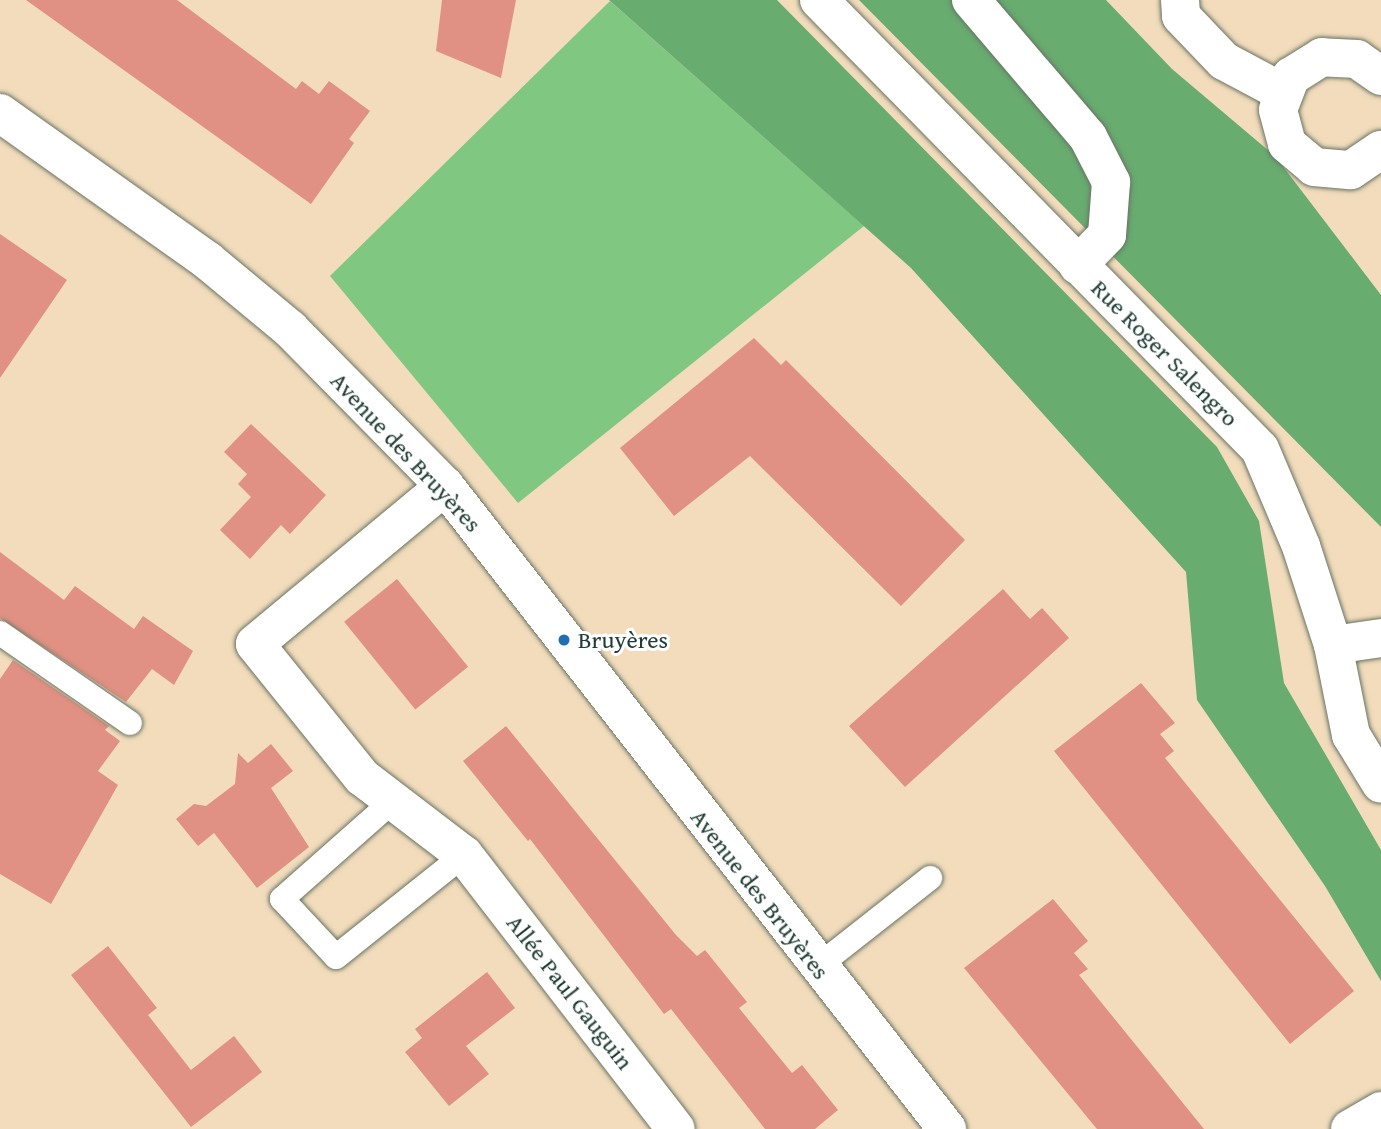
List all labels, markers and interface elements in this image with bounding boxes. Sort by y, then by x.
street label: Rue Roger Salengro [1086,274,1244,432]
street label: Avenue des Bruyères [325,366,487,538]
place label: Bruyères [578,626,668,654]
marker: Bruyères [556,632,572,648]
street label: Avenue des Bruyères [685,803,835,985]
street label: Allée Paul Gauguin [501,909,639,1075]

